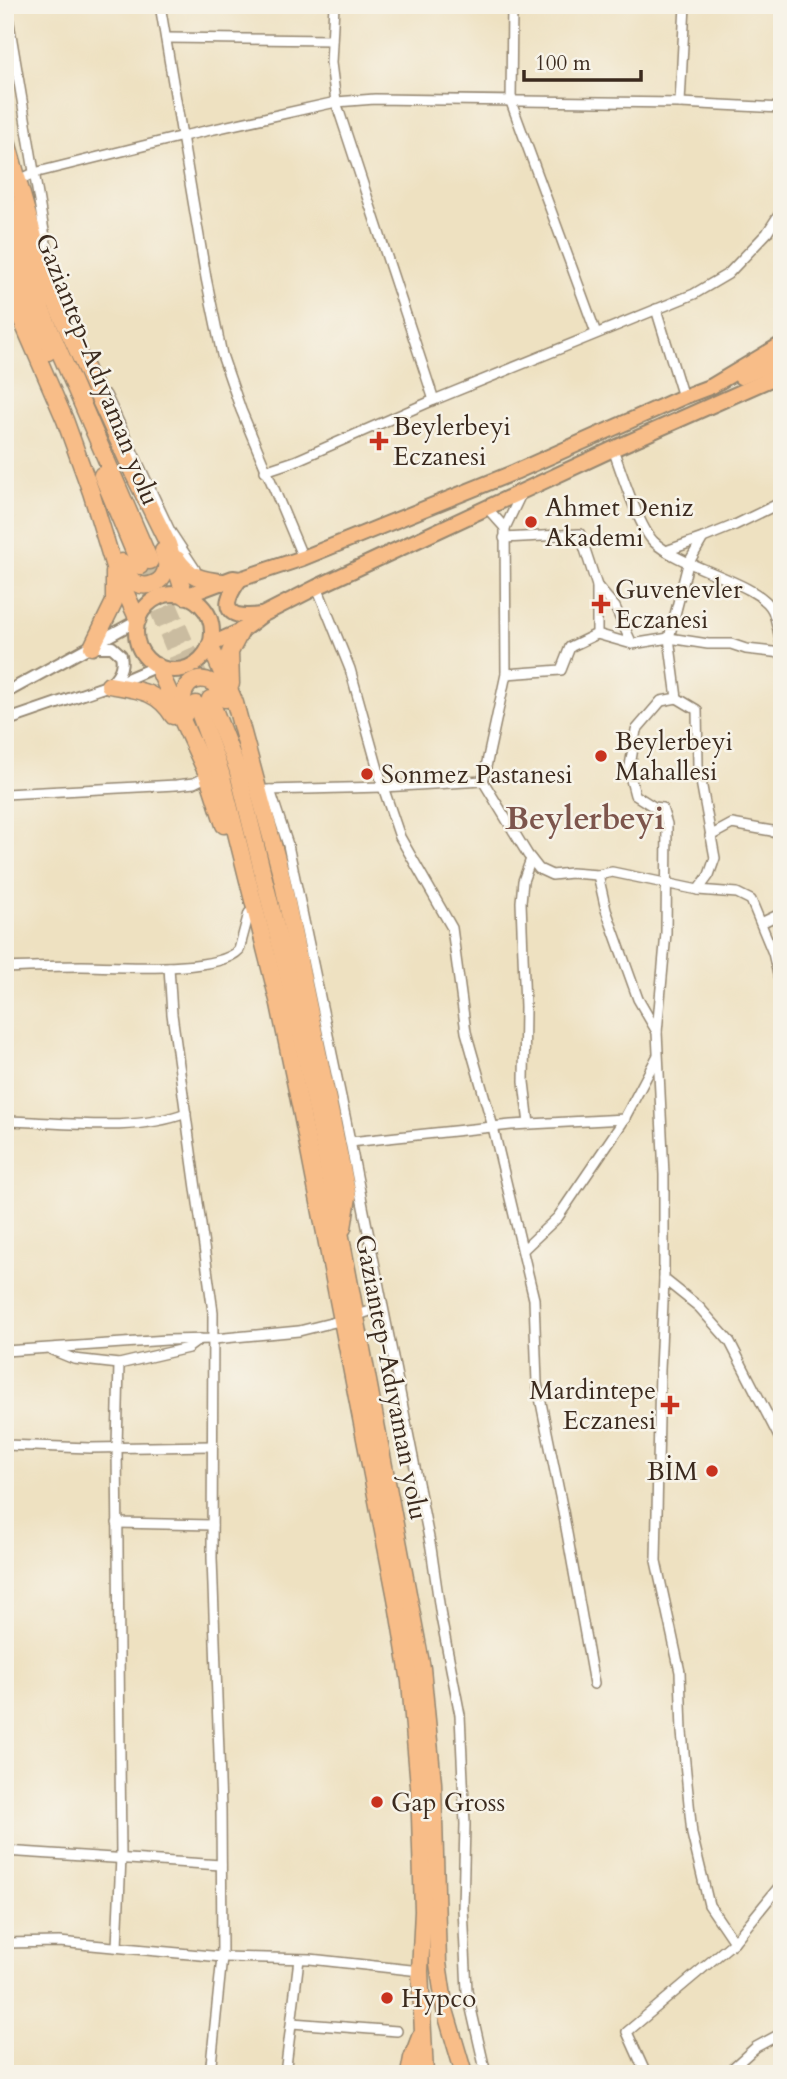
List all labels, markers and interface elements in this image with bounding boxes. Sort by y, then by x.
scale bar [524,38,642,82]
text: 100 m [535,49,591,78]
street label: Gaziantep-Adıyaman yolu [27,228,168,510]
place label: Beylerbeyi Eczanesi [393,409,511,474]
marker: Beylerbeyi Eczanesi [371,433,387,449]
place label: Ahmet Deniz Akademi [545,490,694,555]
marker: Ahmet Deniz Akademi [523,514,539,530]
place label: Guvenevler Eczanesi [615,572,743,637]
marker: Guvenevler Eczanesi [593,596,609,612]
place label: Beylerbeyi Mahallesi [615,724,733,789]
marker: Beylerbeyi Mahallesi [593,748,609,764]
place label: Sonmez Pastanesi [381,757,573,792]
marker: Sonmez Pastanesi [359,766,375,782]
district label: Beylerbeyi [505,796,665,841]
street label: Gaziantep-Adıyaman yolu [347,1231,436,1523]
place label: Mardintepe Eczanesi [529,1373,656,1438]
marker: Mardintepe Eczanesi [662,1397,678,1413]
place label: BİM [647,1454,698,1489]
marker: BİM [704,1463,720,1479]
place label: Gap Gross [391,1785,505,1820]
marker: Gap Gross [369,1794,385,1810]
place label: Hypco [401,1981,476,2016]
marker: Hypco [379,1990,395,2006]

